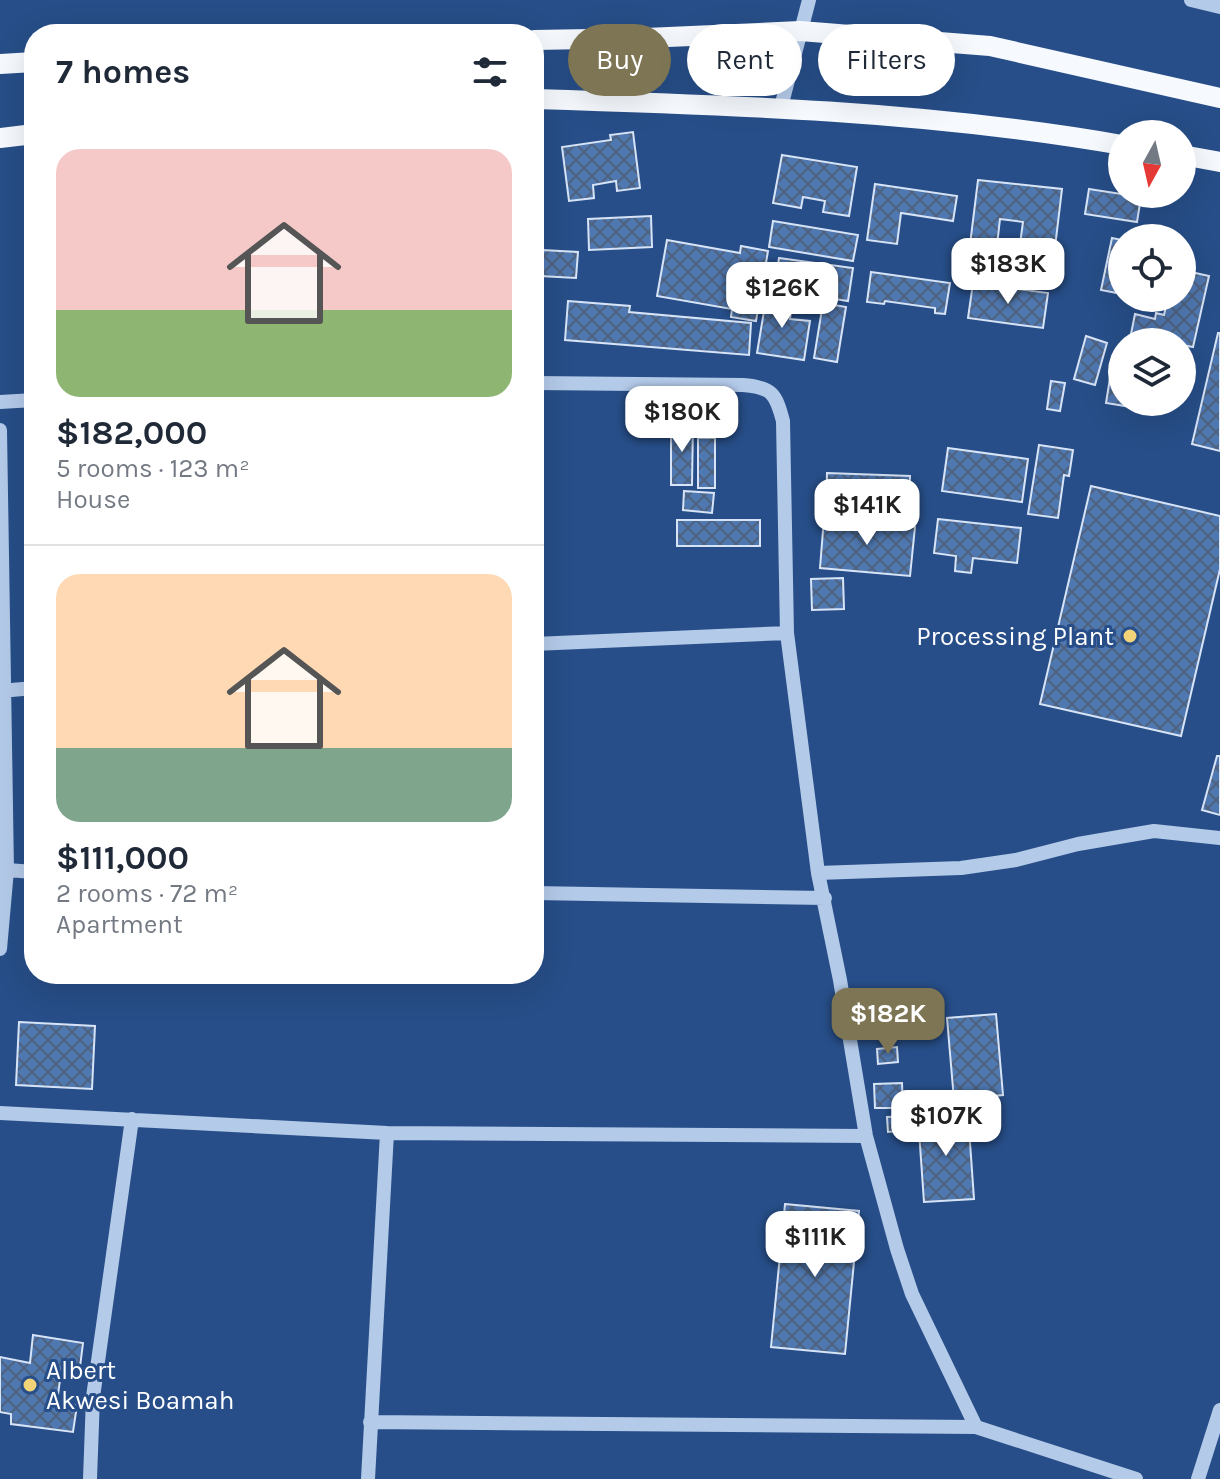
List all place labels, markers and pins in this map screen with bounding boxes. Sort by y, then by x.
pin: $183K [952,238,1064,306]
pin: $126K [726,262,838,330]
pin: $180K [626,386,738,454]
pin: $141K [811,479,923,547]
place label: Processing Plant [916,621,1114,652]
marker: Processing Plant [1121,627,1139,645]
pin: $182K [832,988,944,1056]
pin: $107K [890,1090,1002,1158]
pin: $111K [759,1211,871,1279]
place label: Albert Akwesi Boamah [46,1355,234,1416]
marker: Albert Akwesi Boamah [21,1376,39,1394]

